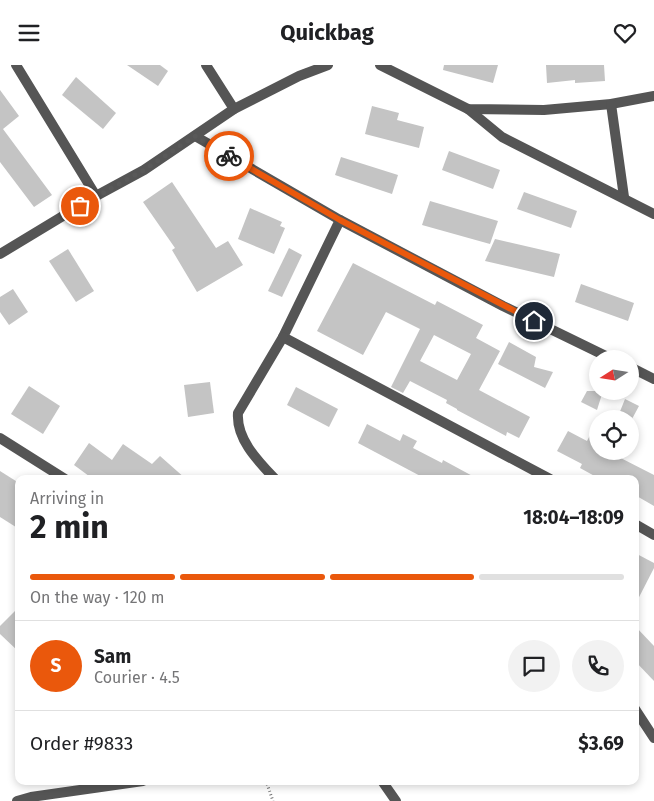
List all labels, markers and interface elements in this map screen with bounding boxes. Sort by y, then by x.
icon: menu [15,19,43,47]
text: Quickbag [280,19,374,46]
icon: heart [611,19,639,47]
courier [204,131,254,181]
icon: bike [215,142,243,170]
pin [59,185,101,227]
icon: bag [66,192,94,220]
pin [513,300,555,342]
icon: home [520,307,548,335]
north arrow [589,350,639,400]
map controls [589,350,639,460]
button: locate [589,410,639,460]
text: Arriving in [30,489,104,508]
text: 18:04–18:09 [523,506,624,529]
text: 2 min [30,508,109,546]
text: On the way · 120 m [30,588,164,607]
button: chat [508,640,560,692]
button: phone [572,640,624,692]
text: Sam [94,645,131,668]
text: S [51,654,61,677]
text: Courier · 4.5 [94,668,180,687]
text: Order #9833 [30,732,133,755]
text: $3.69 [578,732,624,755]

